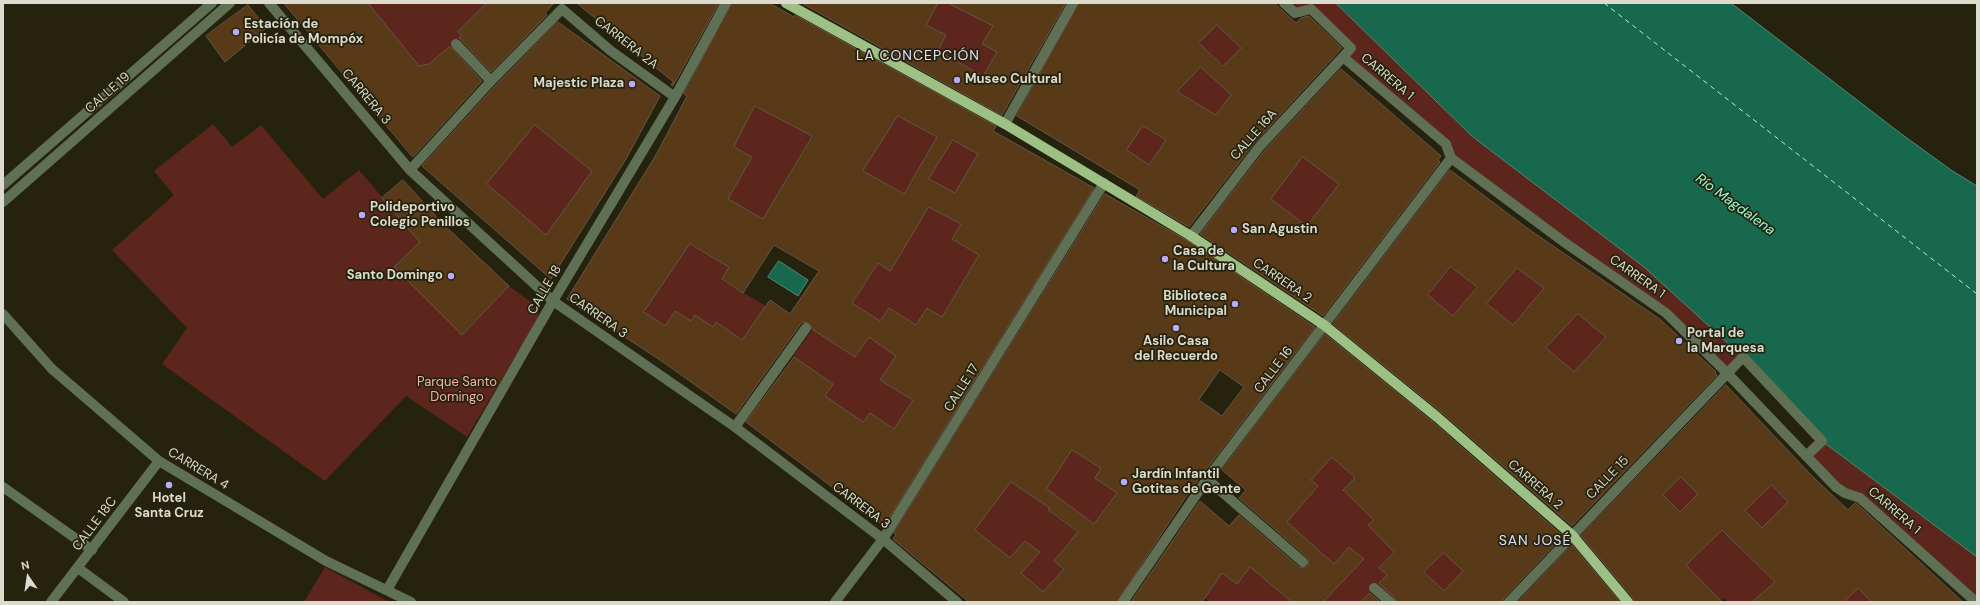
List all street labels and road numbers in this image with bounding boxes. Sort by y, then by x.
street label: CARRERA 2A [591,13,661,73]
street label: CARRERA 1 [1357,50,1417,104]
street label: CARRERA 3 [338,66,394,128]
street label: CALLE 19 [82,69,134,117]
street label: CALLE 16A [1228,106,1280,164]
street label: CARRERA 1 [1606,252,1668,302]
street label: CARRERA 2 [1250,256,1314,306]
street label: CALLE 18 [525,263,565,317]
street label: CARRERA 3 [566,290,630,342]
street label: CALLE 16 [1251,344,1297,396]
street label: CALLE 17 [941,361,983,415]
street label: CARRERA 4 [165,445,231,493]
street label: CALLE 15 [1584,453,1632,503]
street label: CARRERA 2 [1504,457,1566,513]
street label: CARRERA 3 [829,479,893,533]
street label: CARRERA 1 [1865,484,1923,538]
street label: CALLE 18C [70,494,120,554]

